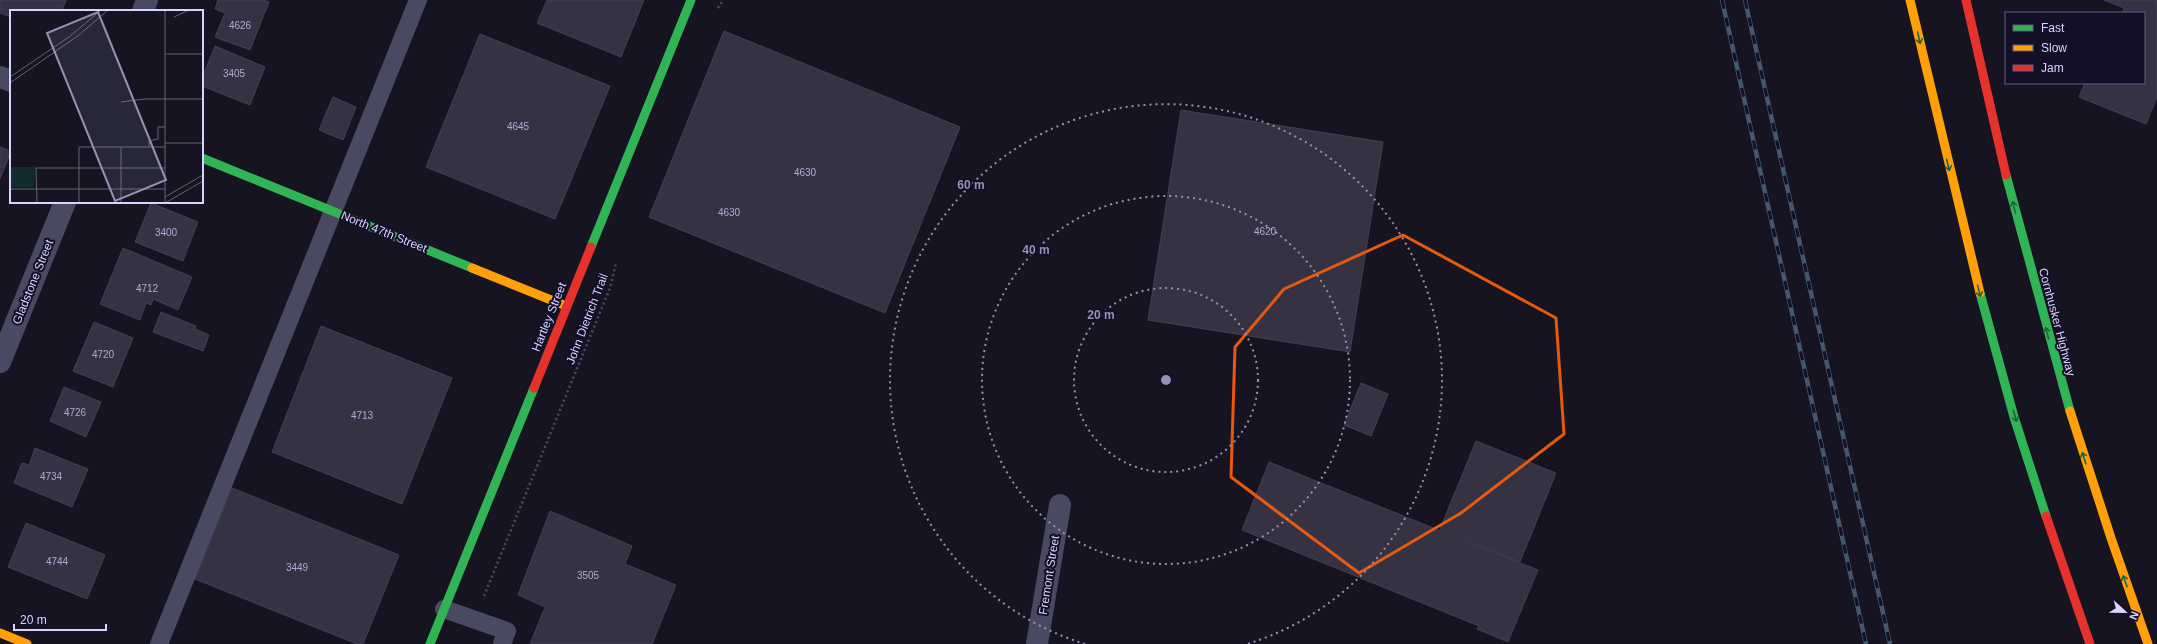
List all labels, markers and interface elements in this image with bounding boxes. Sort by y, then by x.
inset map [10,10,203,203]
legend [2005,12,2145,84]
house number: 4626 [229,20,252,31]
text: Fast [2041,21,2065,35]
one-way arrow [1915,31,1923,44]
text: Slow [2041,41,2067,55]
text: Jam [2041,61,2064,75]
house number: 3405 [223,68,246,79]
house number: 4645 [507,121,530,132]
one-way arrow [1945,158,1952,171]
house number: 4630 [794,167,817,178]
text: 60 m [957,178,985,192]
one-way arrow [2009,201,2017,214]
house number: 4630 [718,207,741,218]
street label: North 47th Street [339,208,430,256]
house number: 4620 [1254,226,1277,237]
house number: 3400 [155,227,178,238]
street label: Gladstone Street [10,237,57,326]
text: 40 m [1022,243,1050,257]
street label: Cornhusker Highway [2036,266,2078,378]
street label: John Dietrich Trail [563,272,611,366]
street label: Hartley Street [529,280,569,354]
house number: 4712 [136,283,159,294]
one-way arrow [1976,284,1984,297]
text: 20 m [1087,308,1115,322]
one-way arrow [2043,327,2050,340]
house number: 4720 [92,349,115,360]
centre of rings [1159,373,1173,387]
house number: 4726 [64,407,87,418]
one-way arrow [2012,409,2019,422]
house number: 4713 [351,410,374,421]
one-way arrow [2080,452,2088,464]
house number: 4734 [40,471,63,482]
street label: Fremont Street [1036,534,1062,616]
house number: 4744 [46,556,69,567]
house number: 3449 [286,562,309,573]
house number: 3505 [577,570,600,581]
one-way arrow [2120,576,2128,588]
north arrow [2105,592,2145,632]
scale bar [14,606,106,632]
text: N [2127,610,2141,622]
text: 20 m [20,613,47,627]

